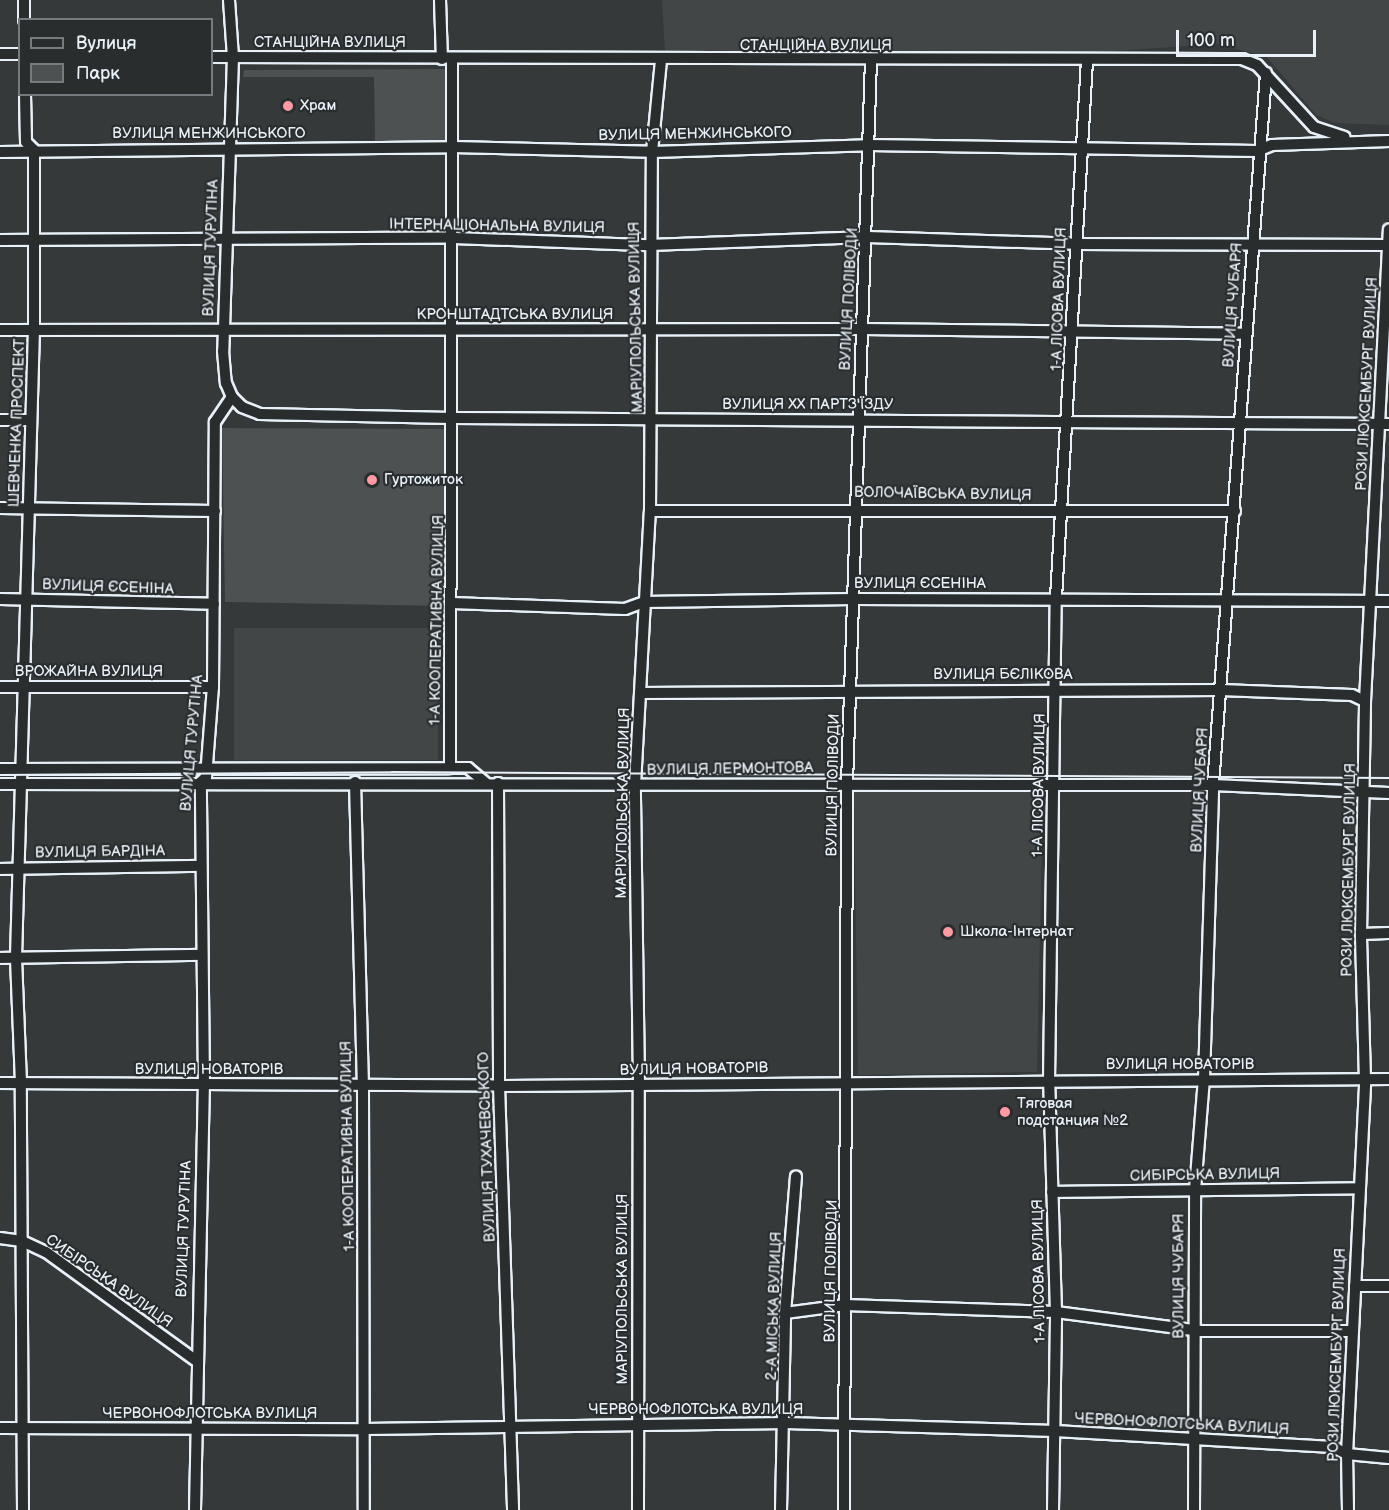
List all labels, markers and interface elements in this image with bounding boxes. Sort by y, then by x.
legend [18,18,213,96]
scale bar [1179,18,1318,56]
text: 100 m [1187,30,1235,51]
text: Вулиця [76,33,137,54]
street label: СТАНЦІЙНА ВУЛИЦЯ [254,34,406,52]
street label: СТАНЦІЙНА ВУЛИЦЯ [740,37,892,55]
text: Парк [76,63,120,84]
place label: Храм [300,97,336,115]
marker: Храм [281,99,295,113]
street label: ВУЛИЦЯ МЕНЖИНСЬКОГО [598,123,792,145]
street label: ВУЛИЦЯ МЕНЖИНСЬКОГО [112,125,306,143]
street label: ВУЛИЦЯ ТУРУТІНА [200,179,222,317]
street label: ІНТЕРНАЦІОНАЛЬНА ВУЛИЦЯ [389,215,605,237]
street label: МАРІУПОЛЬСЬКА ВУЛИЦЯ [625,221,647,413]
street label: ВУЛИЦЯ ПОЛІВОДИ [836,227,862,371]
street label: 1-А ЛІСОВА ВУЛИЦЯ [1047,227,1071,371]
street label: ВУЛИЦЯ ЧУБАРЯ [1220,242,1246,368]
street label: РОЗИ ЛЮКСЕМБУРГ ВУЛИЦЯ [1352,277,1382,491]
street label: КРОНШТАДТСЬКА ВУЛИЦЯ [417,306,613,324]
street label: ШЕВЧЕНКА ПРОСПЕКТ [5,338,29,508]
street label: ВУЛИЦЯ XX ПАРТЗ'ЇЗДУ [722,396,894,414]
place label: Гуртожиток [384,471,463,489]
marker: Гуртожиток [365,473,379,487]
street label: ВОЛОЧАЇВСЬКА ВУЛИЦЯ [854,483,1032,505]
street label: 1-А КООПЕРАТИВНА ВУЛИЦЯ [426,515,448,725]
street label: ВУЛИЦЯ ЄСЕНІНА [854,575,986,593]
street label: ВУЛИЦЯ ЄСЕНІНА [42,576,174,598]
street label: ВРОЖАЙНА ВУЛИЦЯ [15,663,163,681]
street label: ВУЛИЦЯ БЄЛІКОВА [933,666,1073,684]
street label: ВУЛИЦЯ ТУРУТІНА [177,674,207,812]
street label: МАРІУПОЛЬСЬКА ВУЛИЦЯ [612,707,634,899]
street label: ВУЛИЦЯ ПОЛІВОДИ [823,713,843,857]
street label: 1-А ЛІСОВА ВУЛИЦЯ [1029,713,1049,857]
street label: ВУЛИЦЯ ЧУБАРЯ [1188,727,1212,853]
street label: ВУЛИЦЯ ЛЕРМОНТОВА [647,759,813,779]
street label: РОЗИ ЛЮКСЕМБУРГ ВУЛИЦЯ [1338,763,1360,977]
street label: ВУЛИЦЯ БАРДІНА [35,842,165,862]
place label: Школа-Інтернат [960,923,1074,941]
marker: Школа-Інтернат [941,925,955,939]
street label: 1-А КООПЕРАТИВНА ВУЛИЦЯ [337,1041,359,1251]
street label: ВУЛИЦЯ ТУХАЧЕВСЬКОГО [475,1052,499,1242]
street label: ВУЛИЦЯ НОВАТОРІВ [1106,1056,1254,1074]
street label: ВУЛИЦЯ НОВАТОРІВ [620,1059,768,1079]
street label: ВУЛИЦЯ НОВАТОРІВ [135,1061,283,1079]
place label: Тяговая подстанция №2 [1017,1094,1128,1129]
marker: Тяговая подстанция №2 [998,1105,1012,1119]
street label: ВУЛИЦЯ ТУРУТІНА [173,1160,195,1298]
street label: СИБІРСЬКА ВУЛИЦЯ [1130,1165,1280,1185]
street label: МАРІУПОЛЬСЬКА ВУЛИЦЯ [614,1193,632,1385]
street label: ВУЛИЦЯ ПОЛІВОДИ [821,1199,841,1343]
street label: 1-А ЛІСОВА ВУЛИЦЯ [1029,1199,1049,1343]
street label: ВУЛИЦЯ ЧУБАРЯ [1170,1213,1188,1339]
street label: СИБІРСЬКА ВУЛИЦЯ [42,1231,176,1331]
street label: 2-А МІСЬКА ВУЛИЦЯ [762,1231,786,1381]
street label: РОЗИ ЛЮКСЕМБУРГ ВУЛИЦЯ [1324,1248,1350,1462]
street label: ЧЕРВОНОФЛОТСЬКА ВУЛИЦЯ [588,1401,804,1419]
street label: ЧЕРВОНОФЛОТСЬКА ВУЛИЦЯ [102,1405,318,1423]
street label: ЧЕРВОНОФЛОТСЬКА ВУЛИЦЯ [1074,1409,1290,1439]

